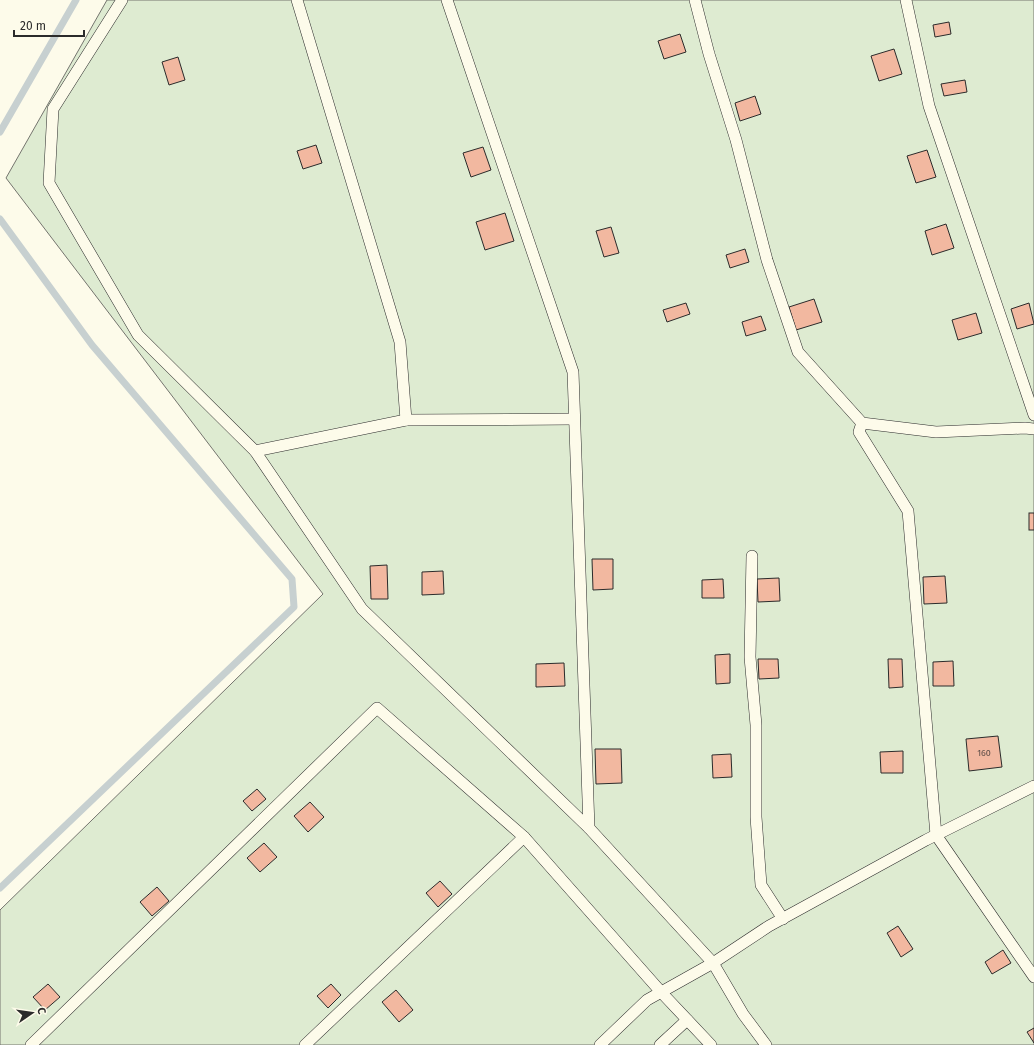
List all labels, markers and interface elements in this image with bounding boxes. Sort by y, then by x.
scale bar [14,12,84,38]
text: 20 m [20,19,46,33]
house number: 160 [977,748,991,758]
north arrow [12,993,52,1033]
text: С [34,1006,48,1016]

